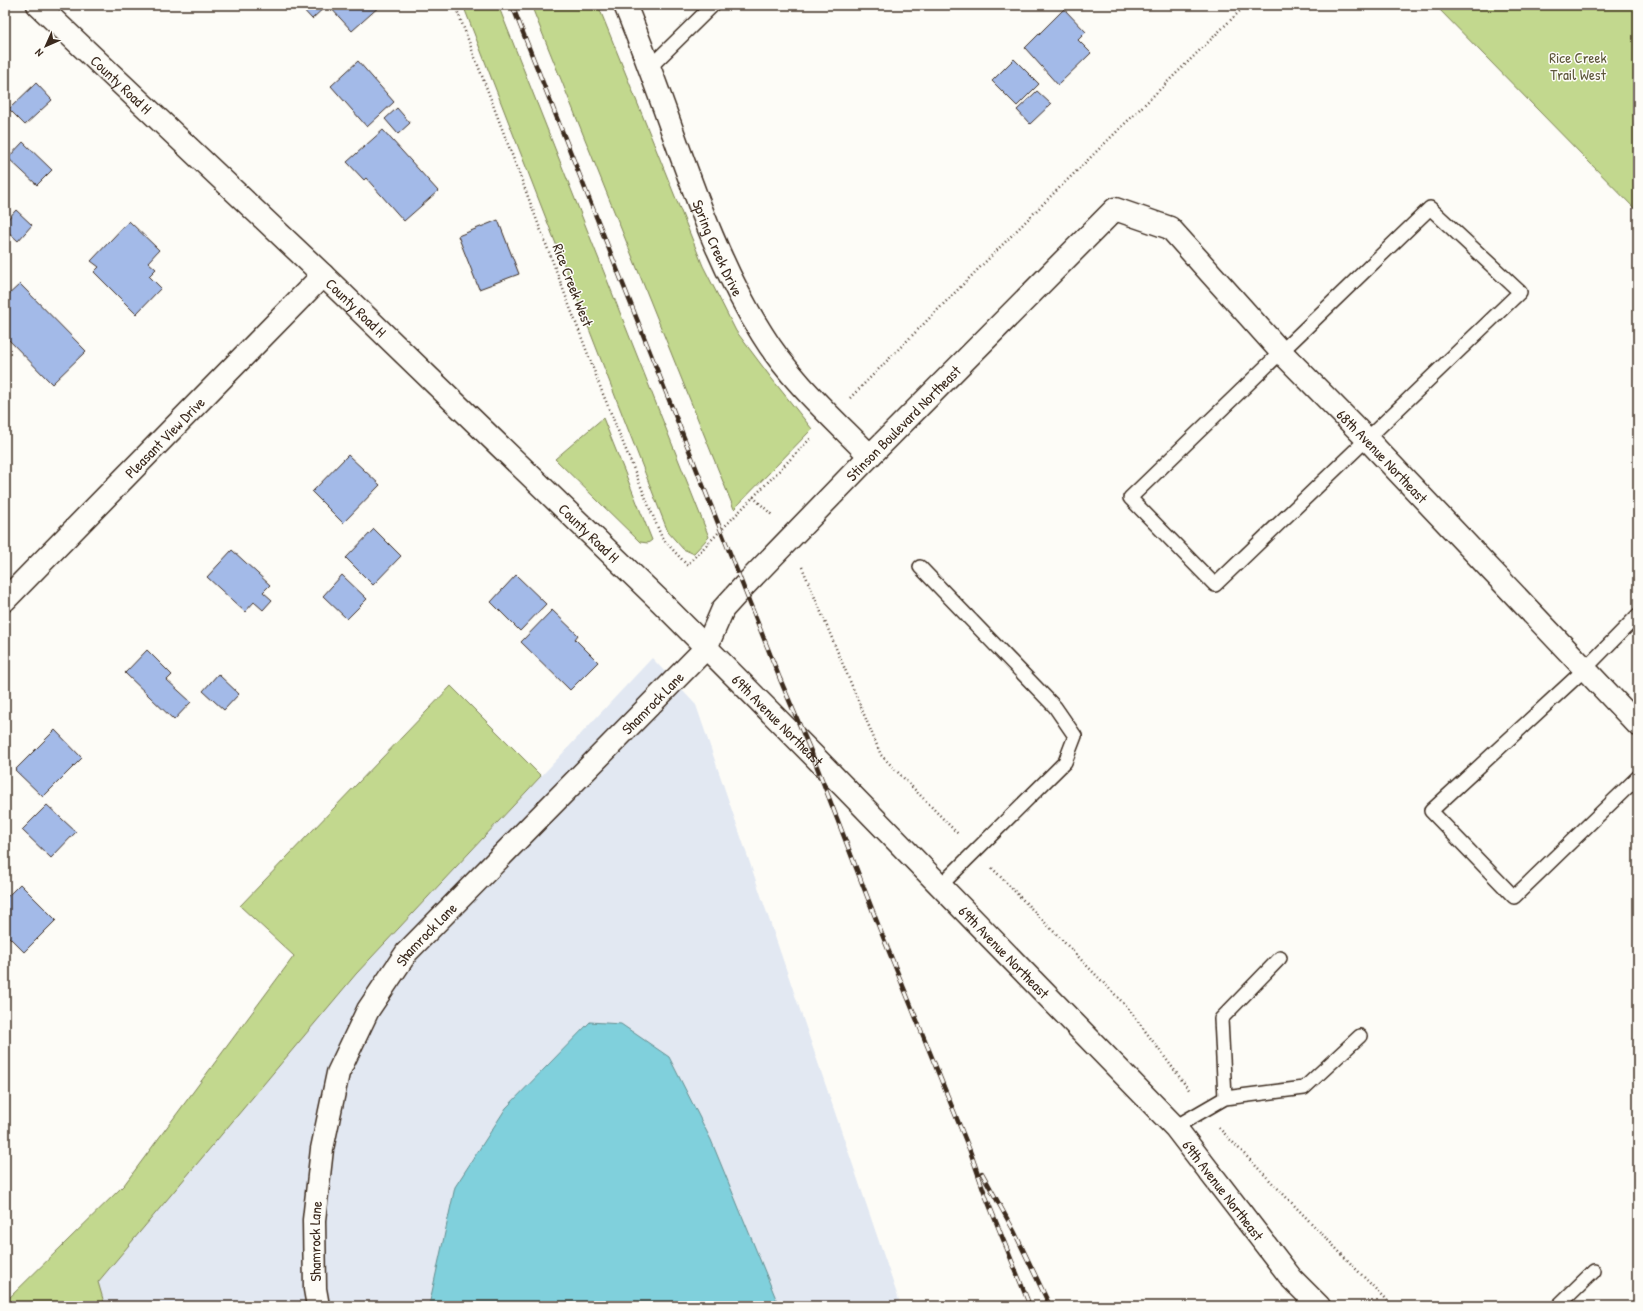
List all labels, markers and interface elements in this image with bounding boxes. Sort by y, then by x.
north arrow [26,26,66,66]
text: N [32,46,46,60]
park label: Rice Creek Trail West [1549,47,1607,85]
street label: County Road H [86,50,157,118]
street label: Spring Creek Drive [688,196,749,300]
street label: Rice Creek West [548,241,599,330]
street label: County Road H [321,273,391,342]
street label: Stinson Boulevard Northeast [841,360,966,485]
street label: Pleasant View Drive [120,392,209,483]
street label: 68th Avenue Northeast [1332,404,1433,508]
street label: County Road H [554,498,624,567]
street label: Shamrock Lane [617,666,688,739]
street label: 69th Avenue Northeast [728,669,829,771]
street label: Shamrock Lane [390,897,461,970]
street label: 69th Avenue Northeast [954,901,1055,1003]
street label: 69th Avenue Northeast [1178,1135,1270,1245]
street label: Shamrock Lane [303,1200,327,1282]

